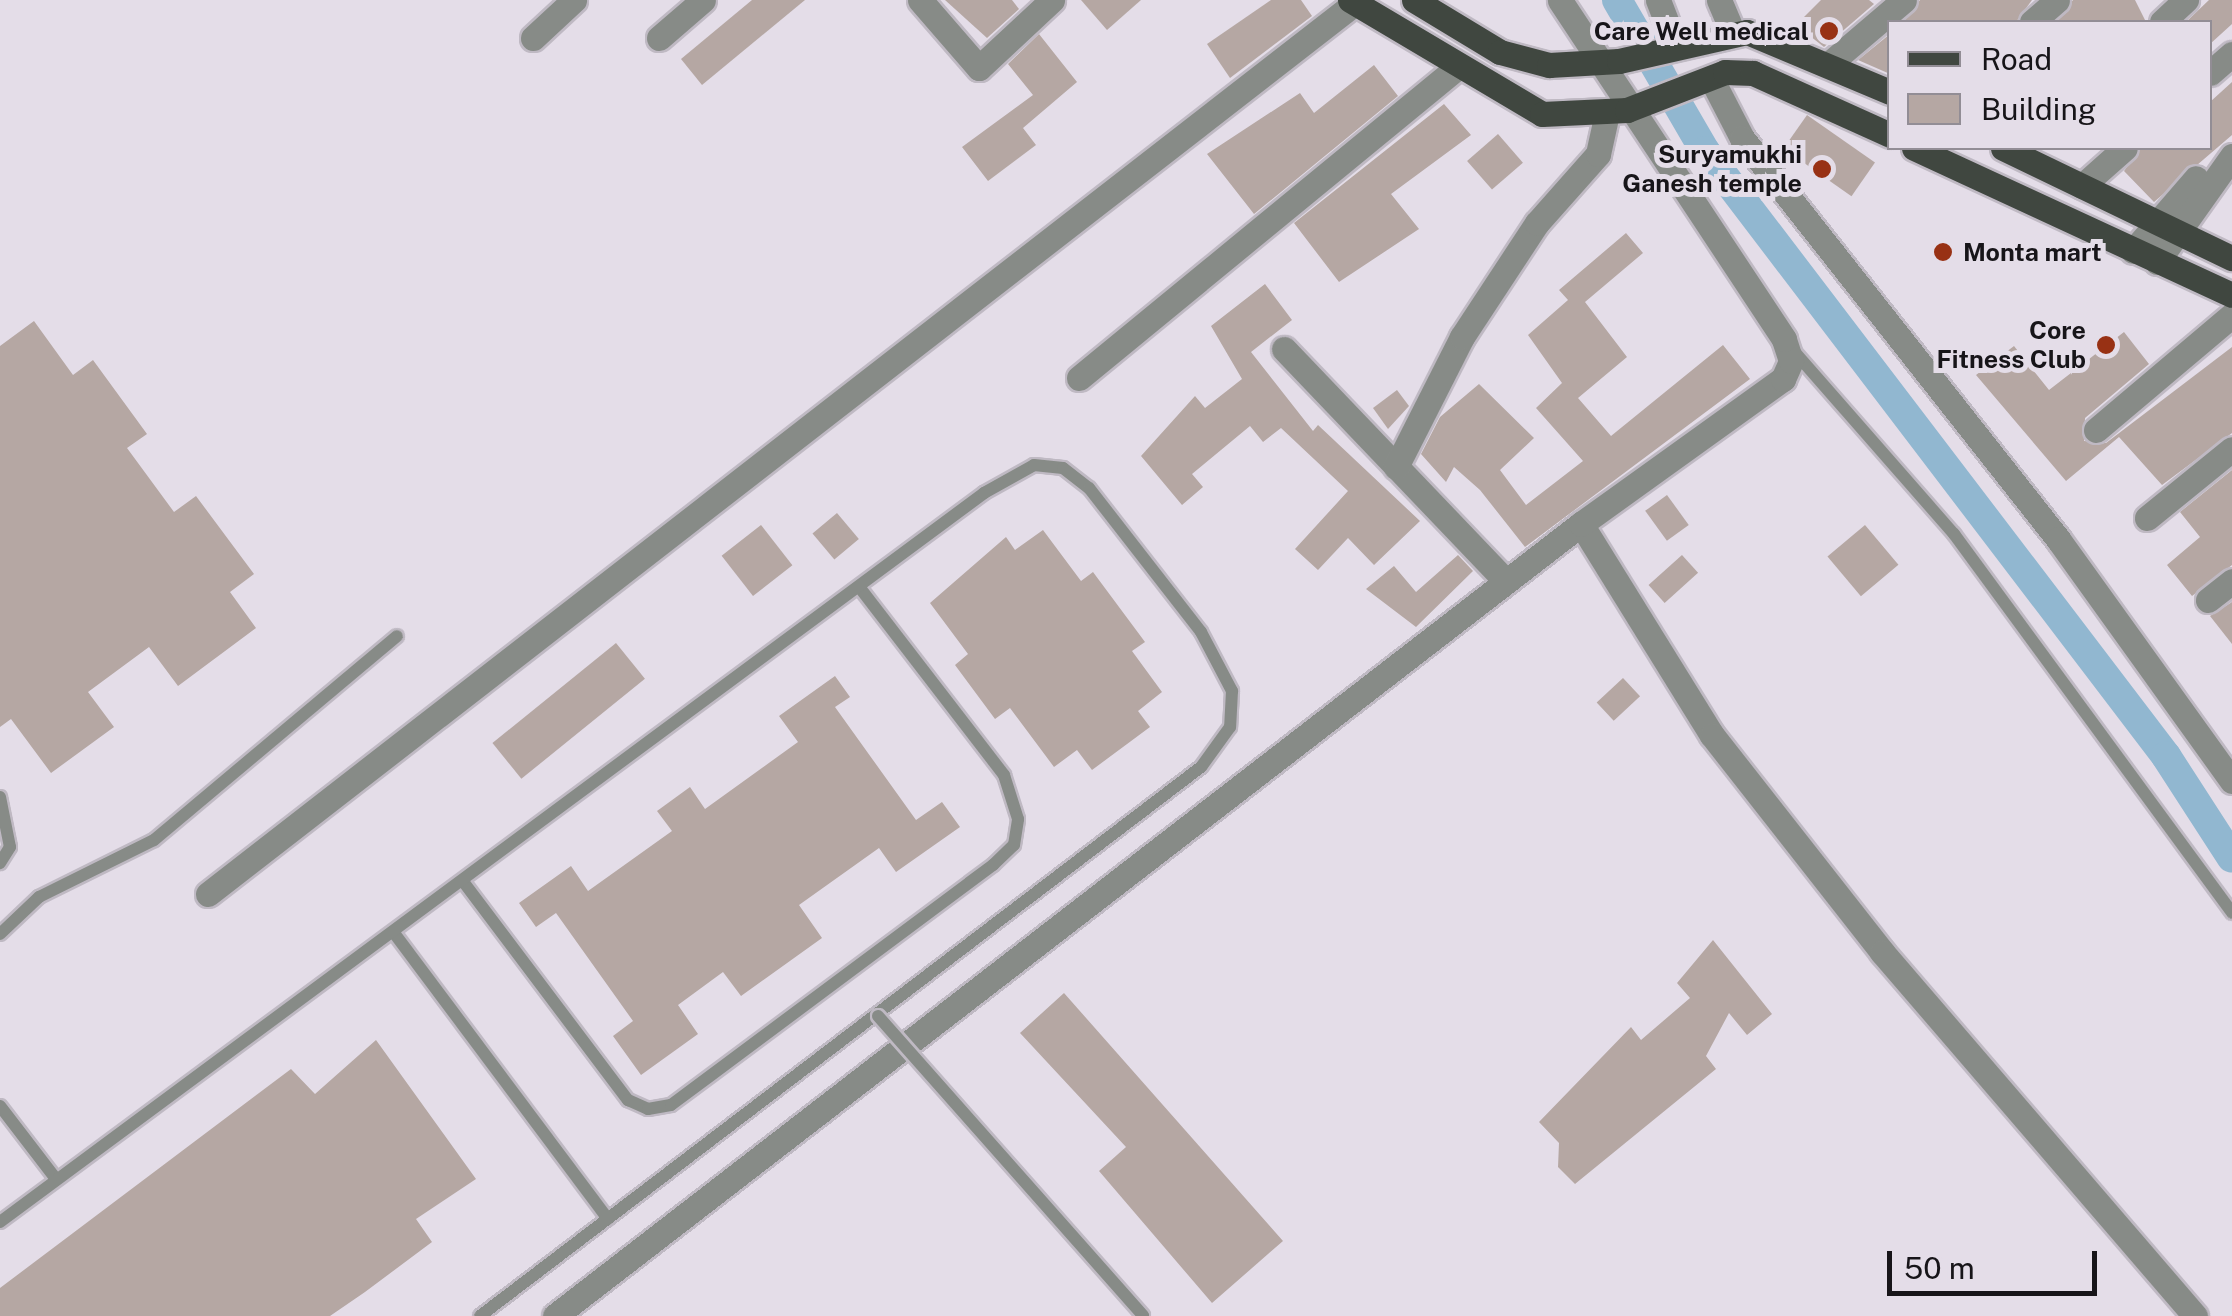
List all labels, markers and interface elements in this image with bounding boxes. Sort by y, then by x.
place label: Care Well medical [1593,16,1809,46]
marker: Care Well medical [1818,20,1840,42]
legend [1887,20,2212,150]
text: Road [1981,41,2052,77]
text: Building [1981,91,2096,127]
place label: Suryamukhi Ganesh temple [1622,140,1802,199]
marker: Suryamukhi Ganesh temple [1811,158,1833,180]
place label: Monta mart [1963,237,2102,267]
marker: Monta mart [1932,241,1954,263]
place label: Core Fitness Club [1936,316,2086,375]
marker: Core Fitness Club [2095,334,2117,356]
scale bar [1892,1231,2102,1293]
text: 50 m [1904,1250,1975,1286]

